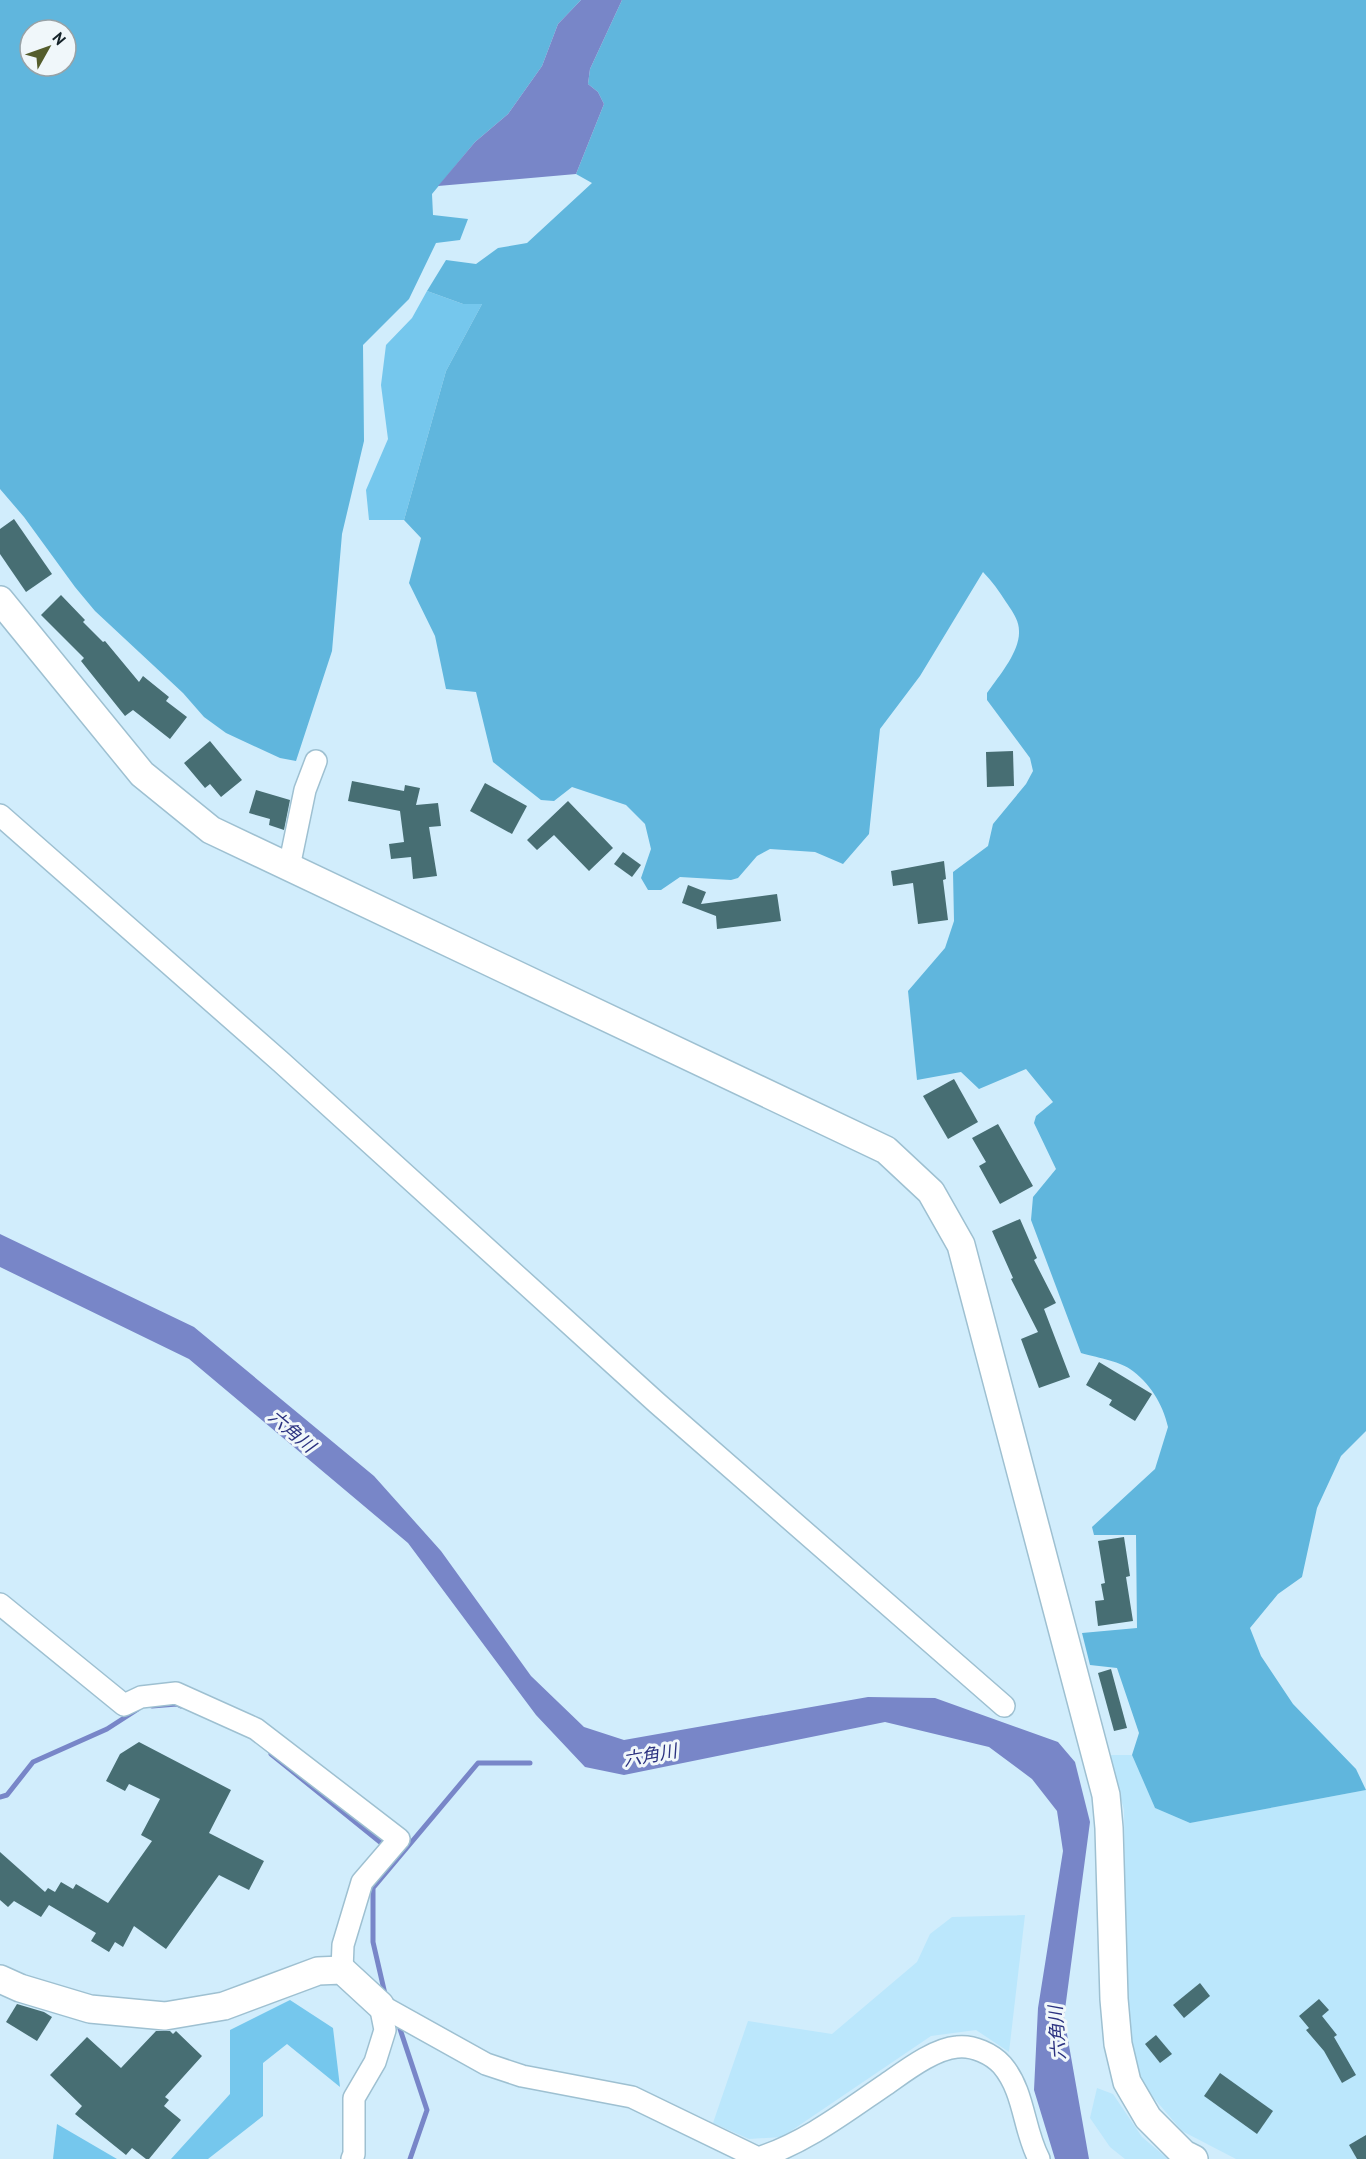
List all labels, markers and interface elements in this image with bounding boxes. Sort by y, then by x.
north arrow [18,18,78,78]
text: N [48,28,71,49]
water label: 六角川 [264,1405,322,1458]
water label: 六角川 [621,1739,681,1771]
water label: 六角川 [1044,2003,1070,2061]

